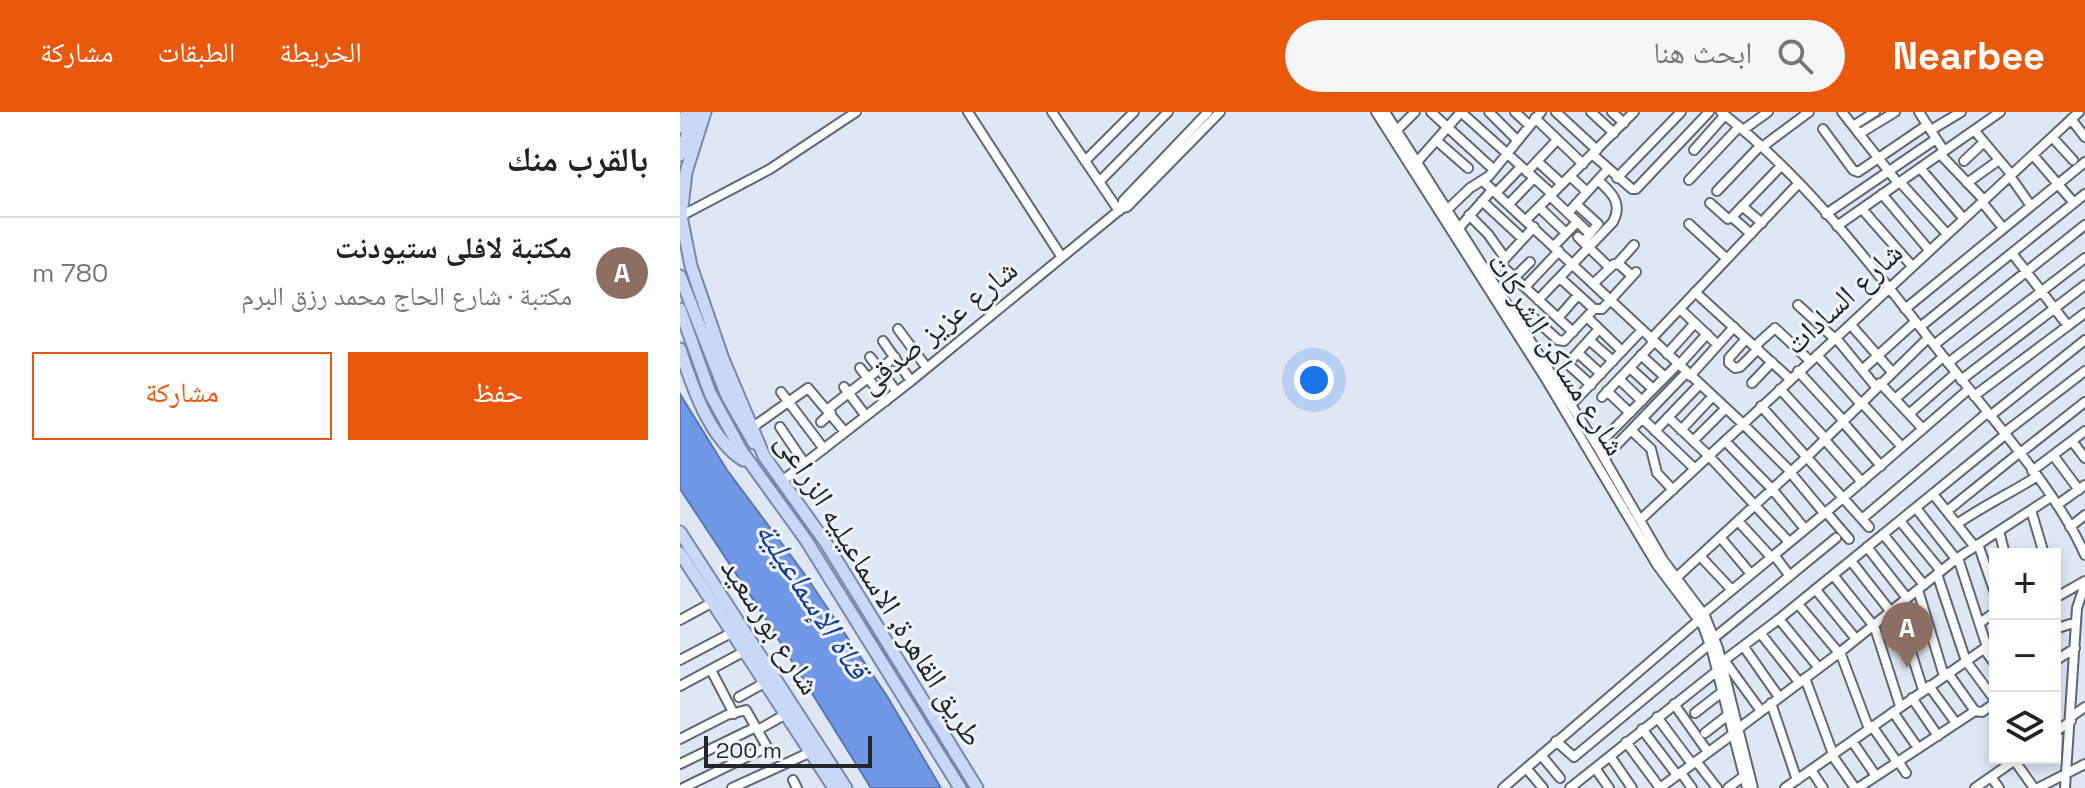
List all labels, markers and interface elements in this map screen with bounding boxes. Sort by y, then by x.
search box [1285,20,1845,92]
text: Nearbee [1893,32,2045,80]
text: ابحث هنا [1653,33,1753,72]
text: مشاركة [40,34,114,70]
text: الطبقات [158,34,235,70]
text: الخريطة [279,34,362,70]
icon: search [1773,34,1817,78]
text: بالقرب منك [507,138,648,181]
text: مكتبة لافلى ستيودنت [335,228,572,267]
street label: شارع السادات [1775,233,1911,363]
street label: شارع مساكن الشركات [1479,245,1635,463]
street label: شارع عزيز صدقى [851,250,1025,402]
text: 780 m [32,256,109,290]
text: A [614,256,630,290]
text: مكتبة · شارع الحاج محمد رزق البرم [241,279,572,313]
button: مشاركة [32,352,332,440]
button: حفظ [348,352,648,440]
your location [1294,360,1334,400]
street label: طريق القاهرة, الاسماعيليه الزراعى [767,424,993,754]
water label: قناة الإسماعيلية [747,514,881,690]
map controls [1989,548,2061,764]
button: + [1989,548,2061,620]
street label: شارع بورسعيد [712,550,830,702]
pin: A [1881,602,1933,668]
button: − [1989,620,2061,692]
button: layers [1989,692,2061,764]
scale bar [704,732,872,768]
text: 200 m [716,736,782,764]

